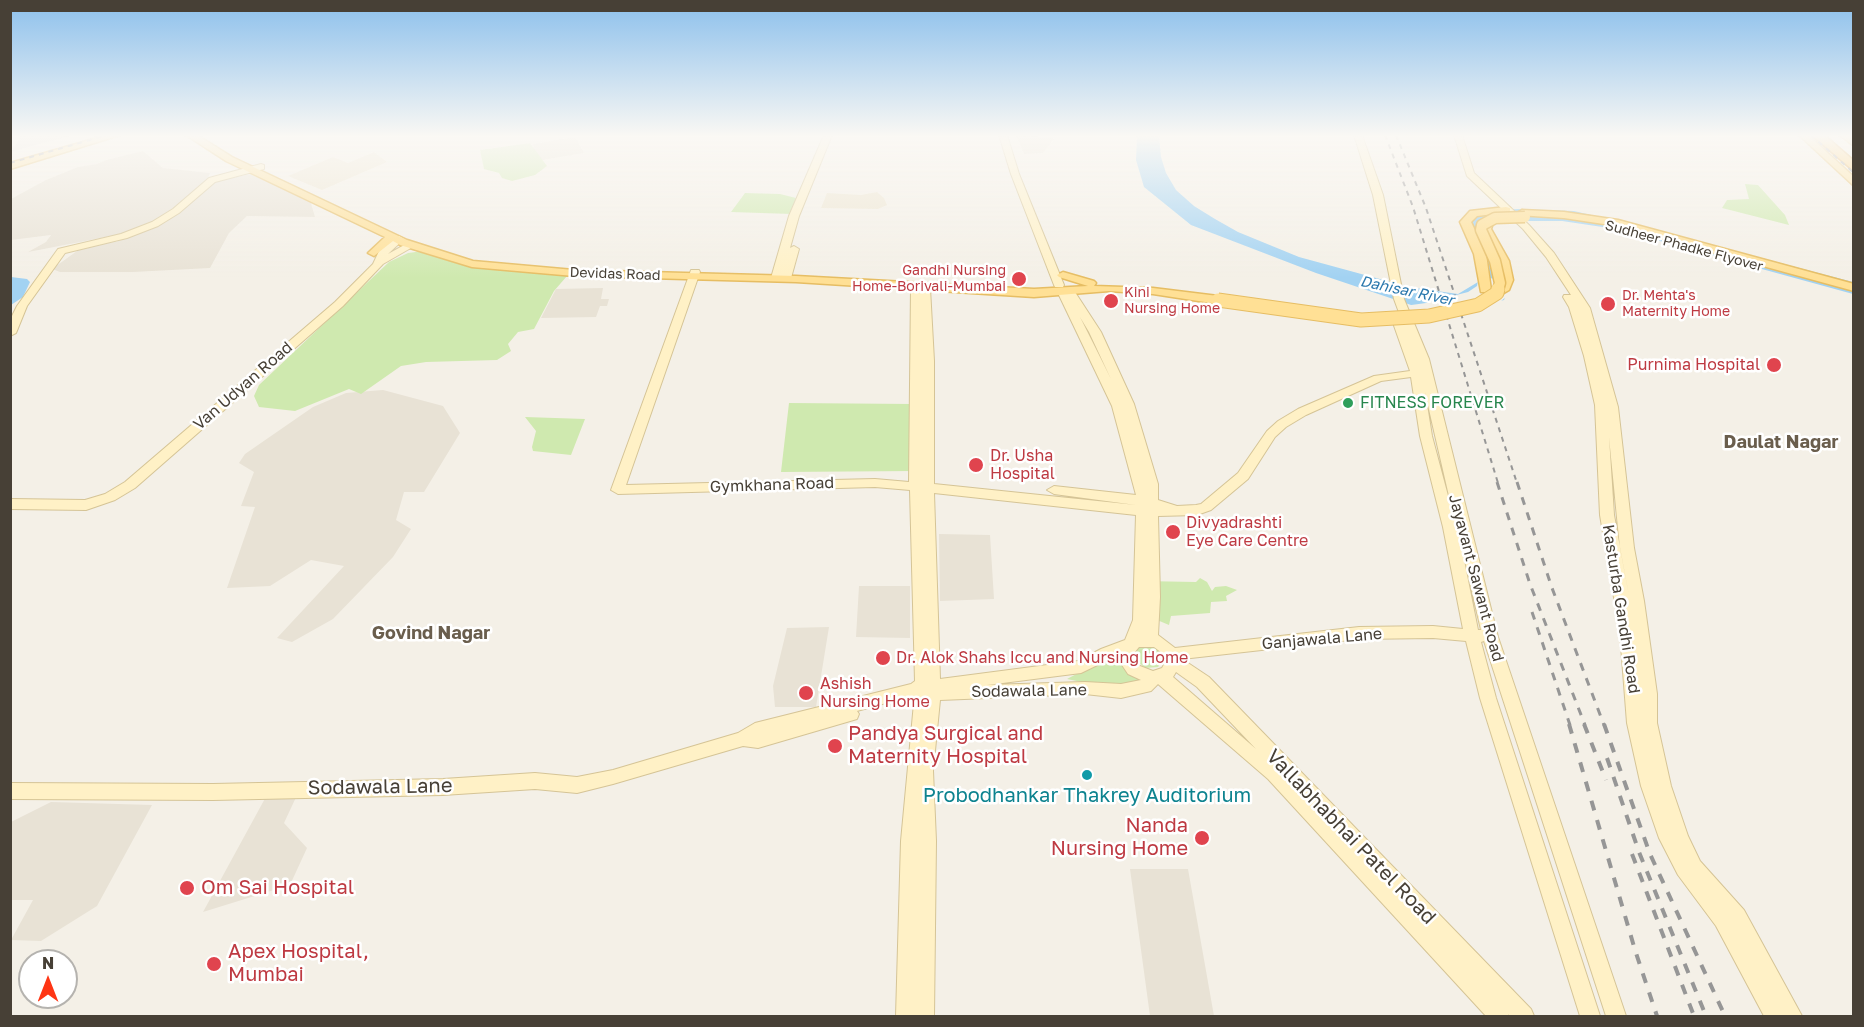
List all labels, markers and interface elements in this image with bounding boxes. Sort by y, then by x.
street label: Sudheer Phadke Flyover [1603,217,1765,275]
place label: Gandhi Nursing Home-Borivali-Mumbai [852,263,1006,296]
street label: Devidas Road [569,264,661,284]
marker: Gandhi Nursing Home-Borivali-Mumbai [1010,270,1028,288]
water label: Dahisar River [1359,272,1455,310]
place label: Kini Nursing Home [1124,285,1220,318]
place label: Dr. Mehta's Maternity Home [1622,288,1730,320]
marker: Kini Nursing Home [1102,292,1120,310]
marker: Dr. Mehta's Maternity Home [1599,295,1617,313]
street label: Van Udyan Road [190,338,296,434]
place label: Purnima Hospital [1627,355,1760,375]
marker: Purnima Hospital [1765,356,1783,374]
place label: FITNESS FOREVER [1360,393,1504,413]
marker: FITNESS FOREVER [1341,396,1355,410]
district label: Daulat Nagar [1724,431,1838,453]
place label: Dr. Usha Hospital [990,446,1055,484]
marker: Dr. Usha Hospital [967,456,985,474]
street label: Gymkhana Road [710,473,834,497]
street label: Jayavant Sawant Road [1444,492,1508,664]
place label: Divyadrashti Eye Care Centre [1186,513,1308,551]
marker: Divyadrashti Eye Care Centre [1164,523,1182,541]
street label: Kasturba Gandhi Road [1598,523,1644,695]
district label: Govind Nagar [372,622,490,644]
street label: Ganjawala Lane [1261,624,1383,654]
place label: Dr. Alok Shahs Iccu and Nursing Home [896,648,1188,668]
marker: Dr. Alok Shahs Iccu and Nursing Home [874,649,892,667]
place label: Ashish Nursing Home [820,674,930,712]
street label: Sodawala Lane [971,680,1087,702]
marker: Ashish Nursing Home [797,684,815,702]
place label: Pandya Surgical and Maternity Hospital [848,722,1043,769]
marker: Pandya Surgical and Maternity Hospital [826,737,844,755]
street label: Vallabhabhai Patel Road [1261,745,1441,929]
marker: Probodhankar Thakrey Auditorium [1080,768,1094,782]
street label: Sodawala Lane [307,774,453,800]
place label: Probodhankar Thakrey Auditorium [923,784,1251,808]
place label: Nanda Nursing Home [1051,814,1188,861]
marker: Nanda Nursing Home [1193,829,1211,847]
place label: Om Sai Hospital [201,876,354,900]
marker: Om Sai Hospital [178,879,196,897]
place label: Apex Hospital, Mumbai [228,940,369,987]
north arrow [18,949,78,1009]
text: N [42,953,54,973]
marker: Apex Hospital, Mumbai [205,955,223,973]

